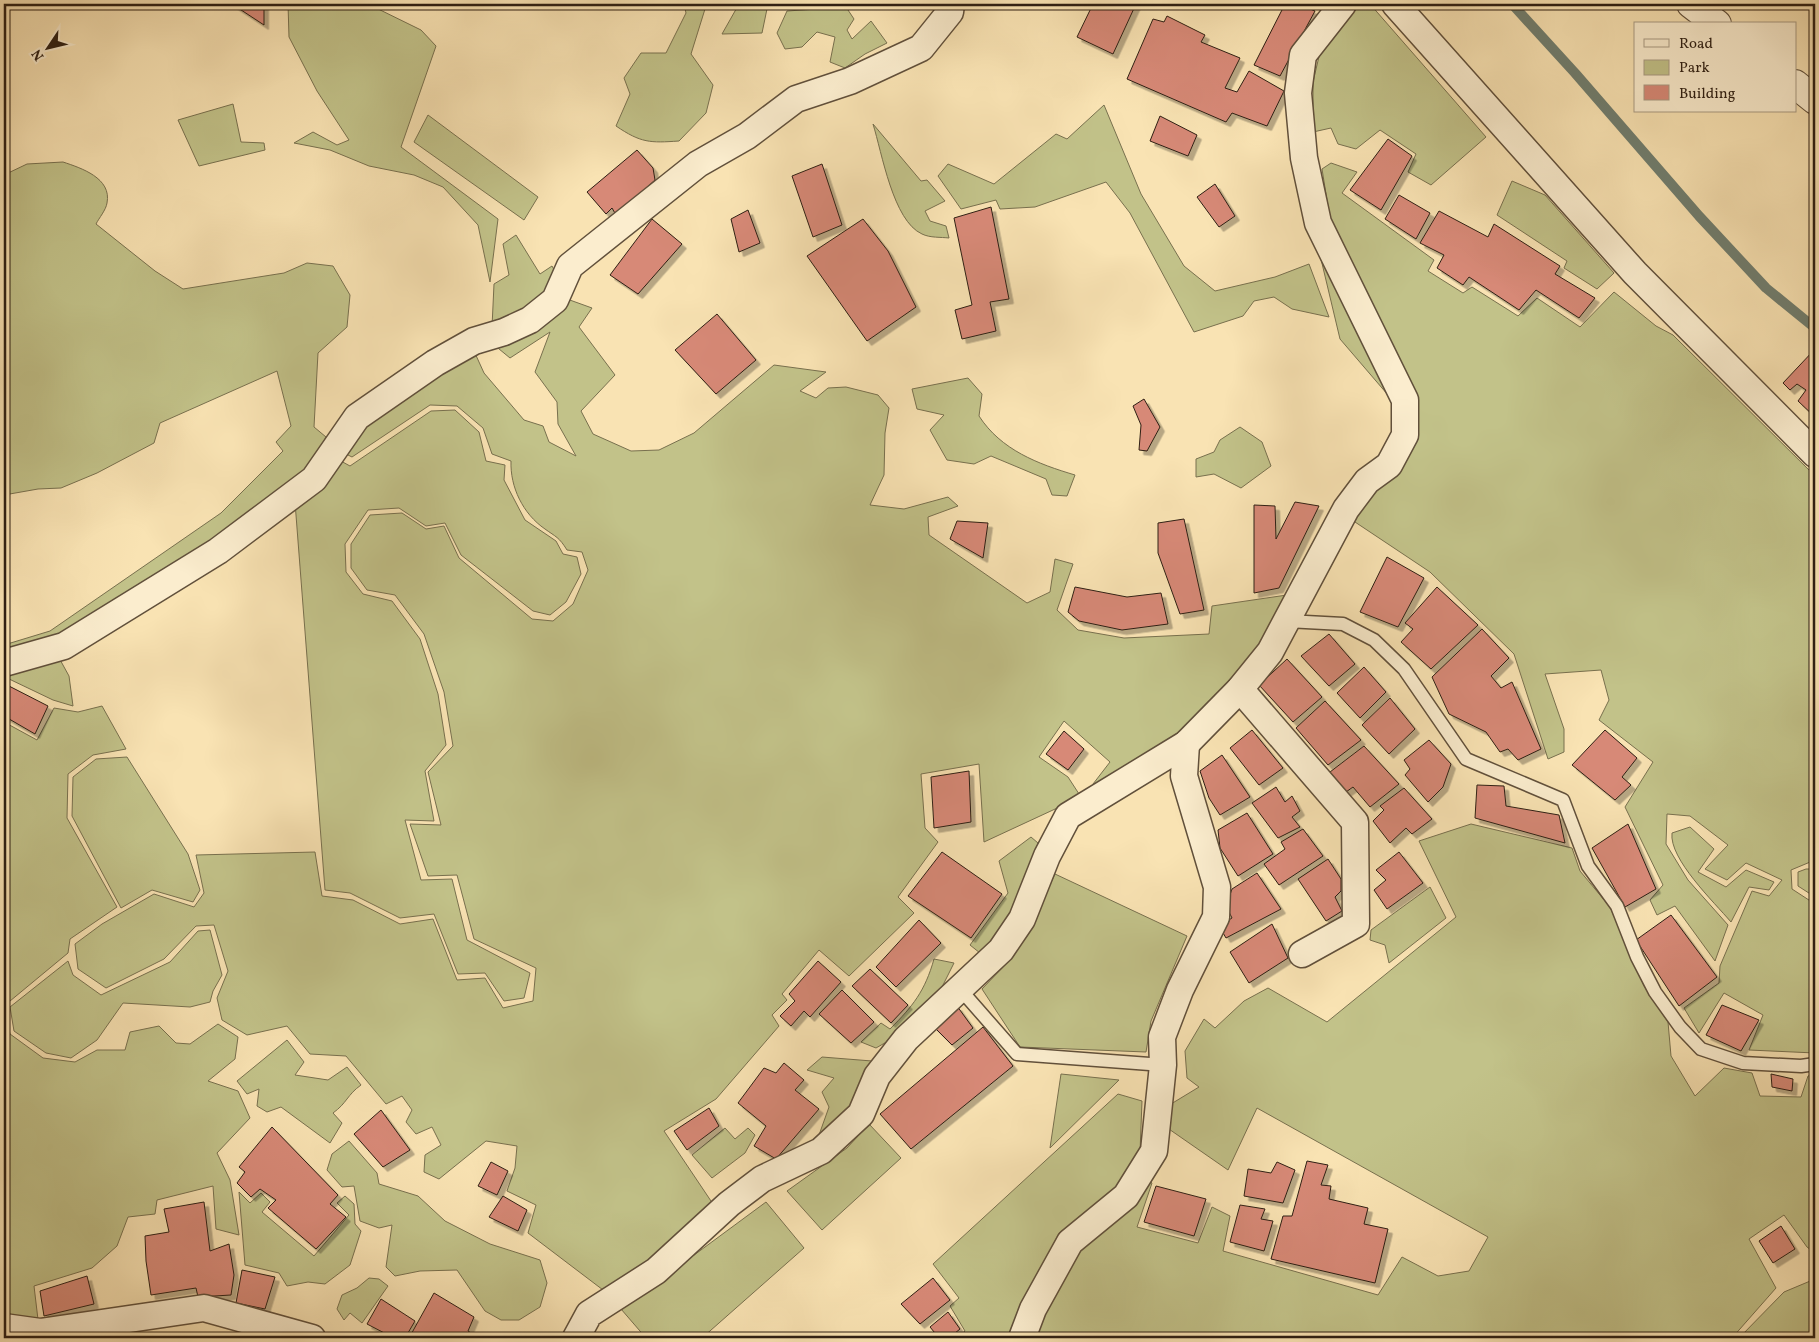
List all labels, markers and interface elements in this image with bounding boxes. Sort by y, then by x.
north arrow [22,22,72,72]
legend [1634,22,1796,112]
text: Road [1679,34,1713,55]
text: N [28,45,49,64]
text: Park [1679,58,1710,79]
text: Building [1679,84,1736,105]

